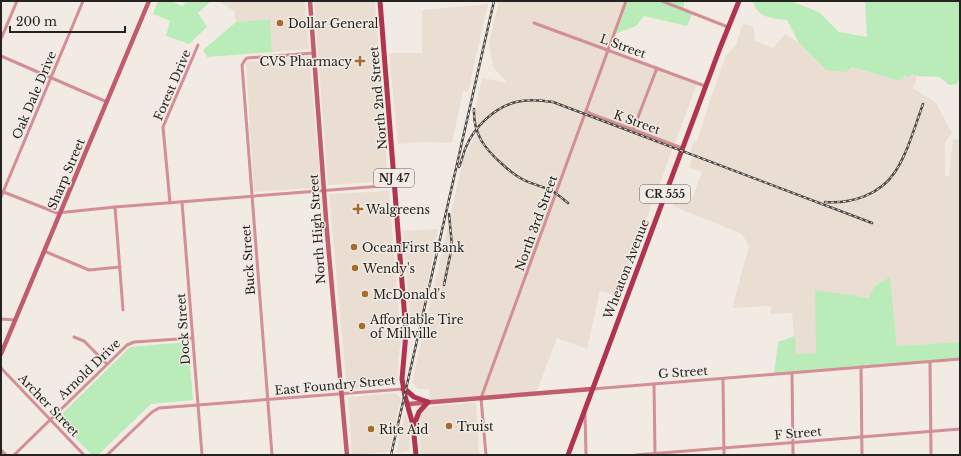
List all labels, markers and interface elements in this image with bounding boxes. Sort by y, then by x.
scale bar [10,8,125,34]
text: 200 m [16,14,57,29]
place label: Dollar General [288,16,379,31]
marker: Dollar General [275,18,285,28]
street label: L Street [598,31,649,61]
street label: North 2nd Street [366,45,390,150]
street label: Forest Drive [150,47,194,123]
street label: Oak Dale Drive [9,49,59,141]
place label: CVS Pharmacy [259,54,352,69]
marker: CVS Pharmacy [355,56,365,66]
street label: K Street [612,107,663,138]
street label: Sharp Street [44,136,88,212]
road number: NJ 47 [374,169,414,187]
street label: North High Street [306,173,328,285]
street label: North 3rd Street [512,173,560,273]
road number: CR 555 [640,185,690,203]
place label: Walgreens [365,202,430,217]
marker: Walgreens [353,204,363,214]
street label: Wheaton Avenue [600,217,652,322]
street label: Buck Street [238,224,258,296]
place label: OceanFirst Bank [362,240,465,255]
marker: OceanFirst Bank [349,242,359,252]
place label: Wendy's [362,261,415,276]
marker: Wendy's [350,263,360,273]
place label: McDonald's [373,287,445,302]
marker: McDonald's [360,289,370,299]
street label: Dock Street [173,292,193,365]
place label: Affordable Tire of Millville [369,312,464,341]
marker: Affordable Tire of Millville [357,321,367,331]
street label: Arnold Drive [54,335,123,403]
street label: G Street [658,363,709,381]
street label: Archer Street [15,370,83,440]
street label: East Foundry Street [274,372,396,398]
place label: Truist [457,419,494,434]
marker: Truist [444,421,454,431]
place label: Rite Aid [379,422,428,437]
street label: F Street [774,423,823,443]
marker: Rite Aid [366,424,376,434]

